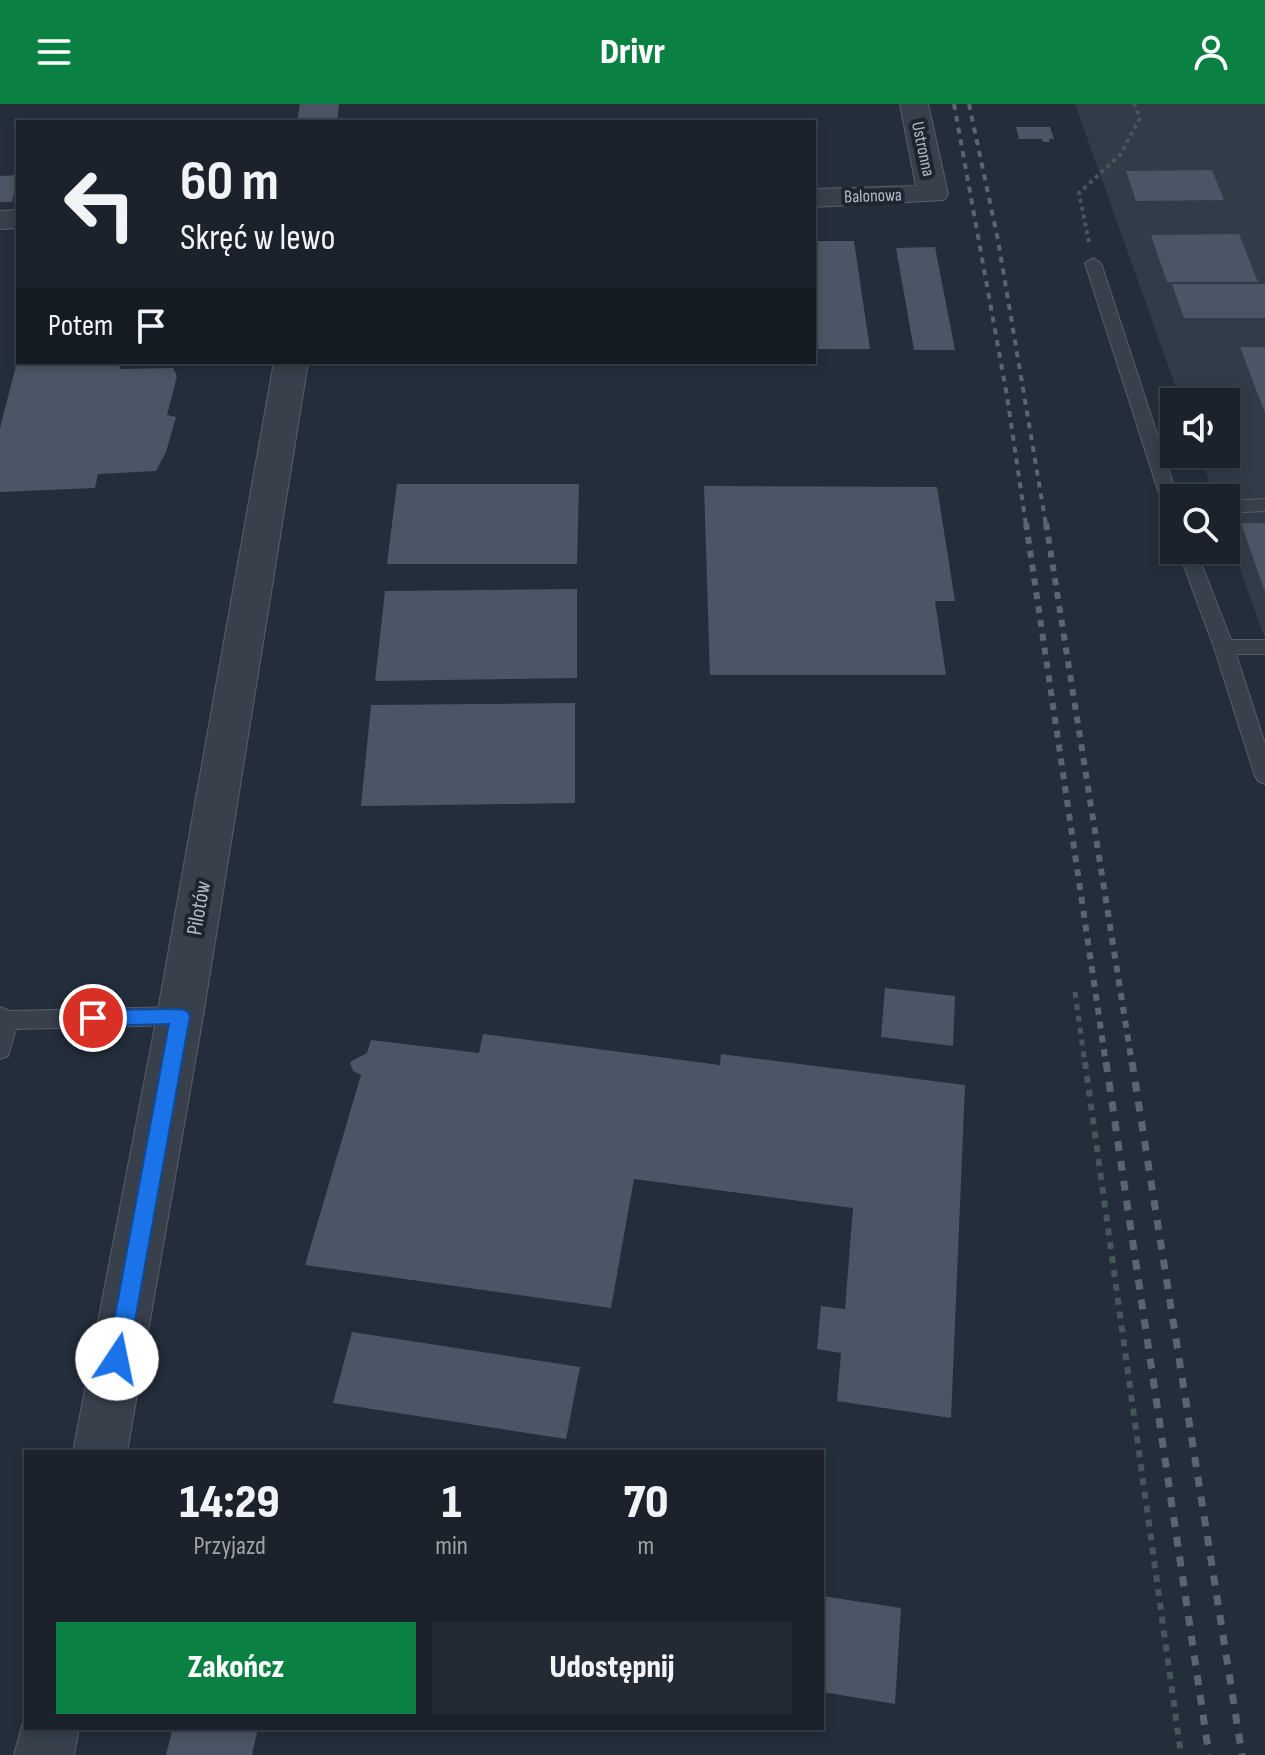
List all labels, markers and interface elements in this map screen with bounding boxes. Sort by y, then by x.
icon: menu [32,30,76,74]
icon: person [1189,30,1233,74]
text: Drivr [600,31,665,74]
street label: Ustronna [907,120,939,178]
text: 60 m [180,149,279,216]
icon: left [48,152,152,256]
street label: Balonowa [844,184,902,208]
text: Skręć w lewo [180,217,335,260]
icon: arrive [129,304,173,348]
text: Potem [48,308,113,344]
map controls [1160,388,1240,564]
button: sound [1160,388,1240,468]
button: search [1160,484,1240,564]
street label: Pilotów [181,879,217,937]
pin [59,984,127,1052]
icon: arrive [71,996,115,1040]
position arrow [75,1317,159,1401]
text: 14:29 [180,1474,280,1531]
text: 1 [442,1474,461,1531]
text: 70 [623,1474,668,1531]
text: Przyjazd [193,1531,266,1562]
text: min [435,1531,468,1562]
text: m [638,1531,654,1562]
button: Zakończ [56,1622,416,1714]
button: Udostępnij [432,1622,792,1714]

